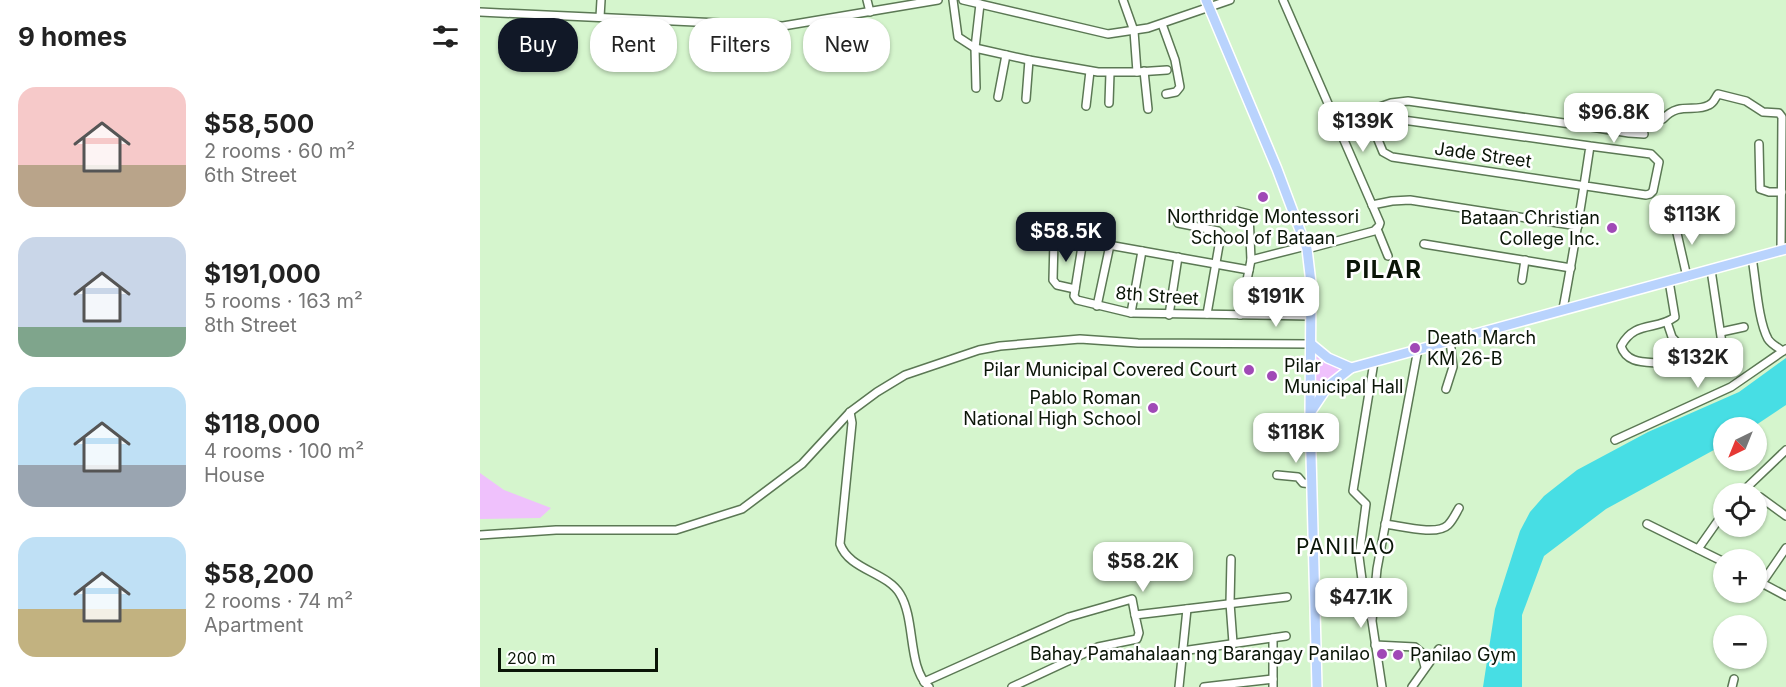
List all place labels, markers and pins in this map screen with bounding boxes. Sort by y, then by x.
pin: $96.8K [1565,93,1663,144]
pin: $139K [1321,102,1405,153]
marker: Northridge Montessori School of Bataan [1256,190,1270,204]
pin: $113K [1650,195,1734,246]
place label: Northridge Montessori School of Bataan [1167,206,1359,248]
place label: Bataan Christian College Inc. [1461,207,1600,249]
pin: $58.5K [1017,212,1115,263]
marker: Bataan Christian College Inc. [1605,221,1619,235]
pin: $191K [1234,277,1318,328]
place label: Death March KM 26-B [1427,327,1536,369]
pin: $132K [1656,338,1740,389]
marker: Death March KM 26-B [1408,341,1422,355]
place label: Pilar Municipal Hall [1284,355,1403,397]
place label: Pilar Municipal Covered Court [983,359,1237,380]
marker: Pilar Municipal Covered Court [1242,363,1256,377]
marker: Pilar Municipal Hall [1265,369,1279,383]
place label: Pablo Roman National High School [963,387,1141,429]
marker: Pablo Roman National High School [1146,401,1160,415]
pin: $118K [1254,413,1338,464]
pin: $58.2K [1094,542,1192,593]
pin: $47.1K [1312,578,1410,629]
place label: Bahay Pamahalaan ng Barangay Panilao [1030,643,1370,664]
place label: Panilao Gym [1410,644,1516,665]
marker: Bahay Pamahalaan ng Barangay Panilao [1375,647,1389,661]
marker: Panilao Gym [1391,648,1405,662]

